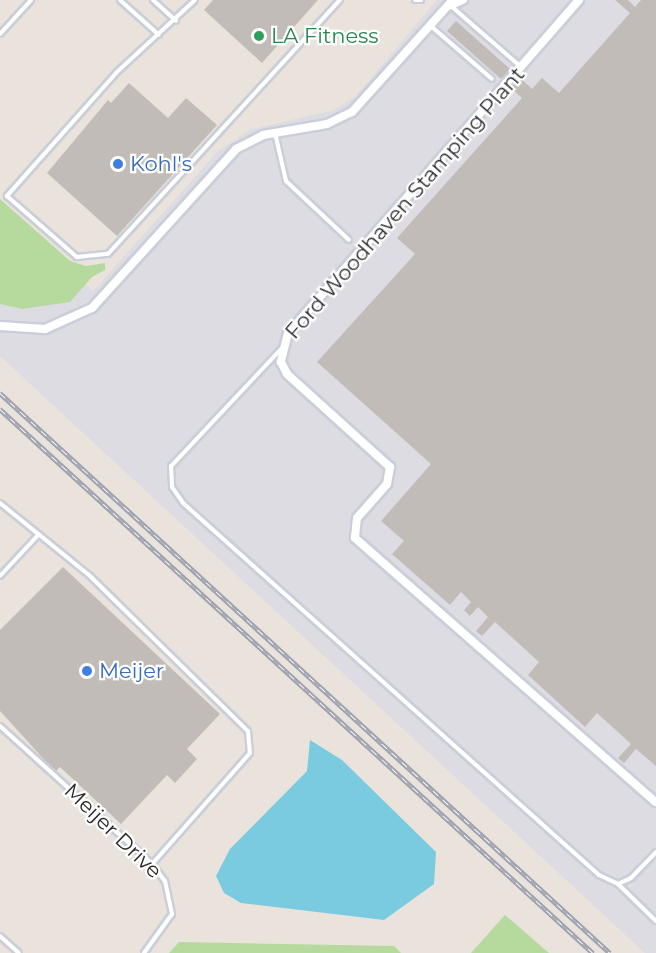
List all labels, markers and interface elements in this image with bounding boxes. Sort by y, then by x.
place label: LA Fitness [271,23,379,49]
marker: LA Fitness [252,29,266,43]
street label: Ford Woodhaven Stamping Plant [280,62,530,344]
place label: Kohl's [130,151,192,177]
marker: Kohl's [111,157,125,171]
place label: Meijer [99,658,164,684]
marker: Meijer [80,664,94,678]
street label: Meijer Drive [59,778,167,884]

